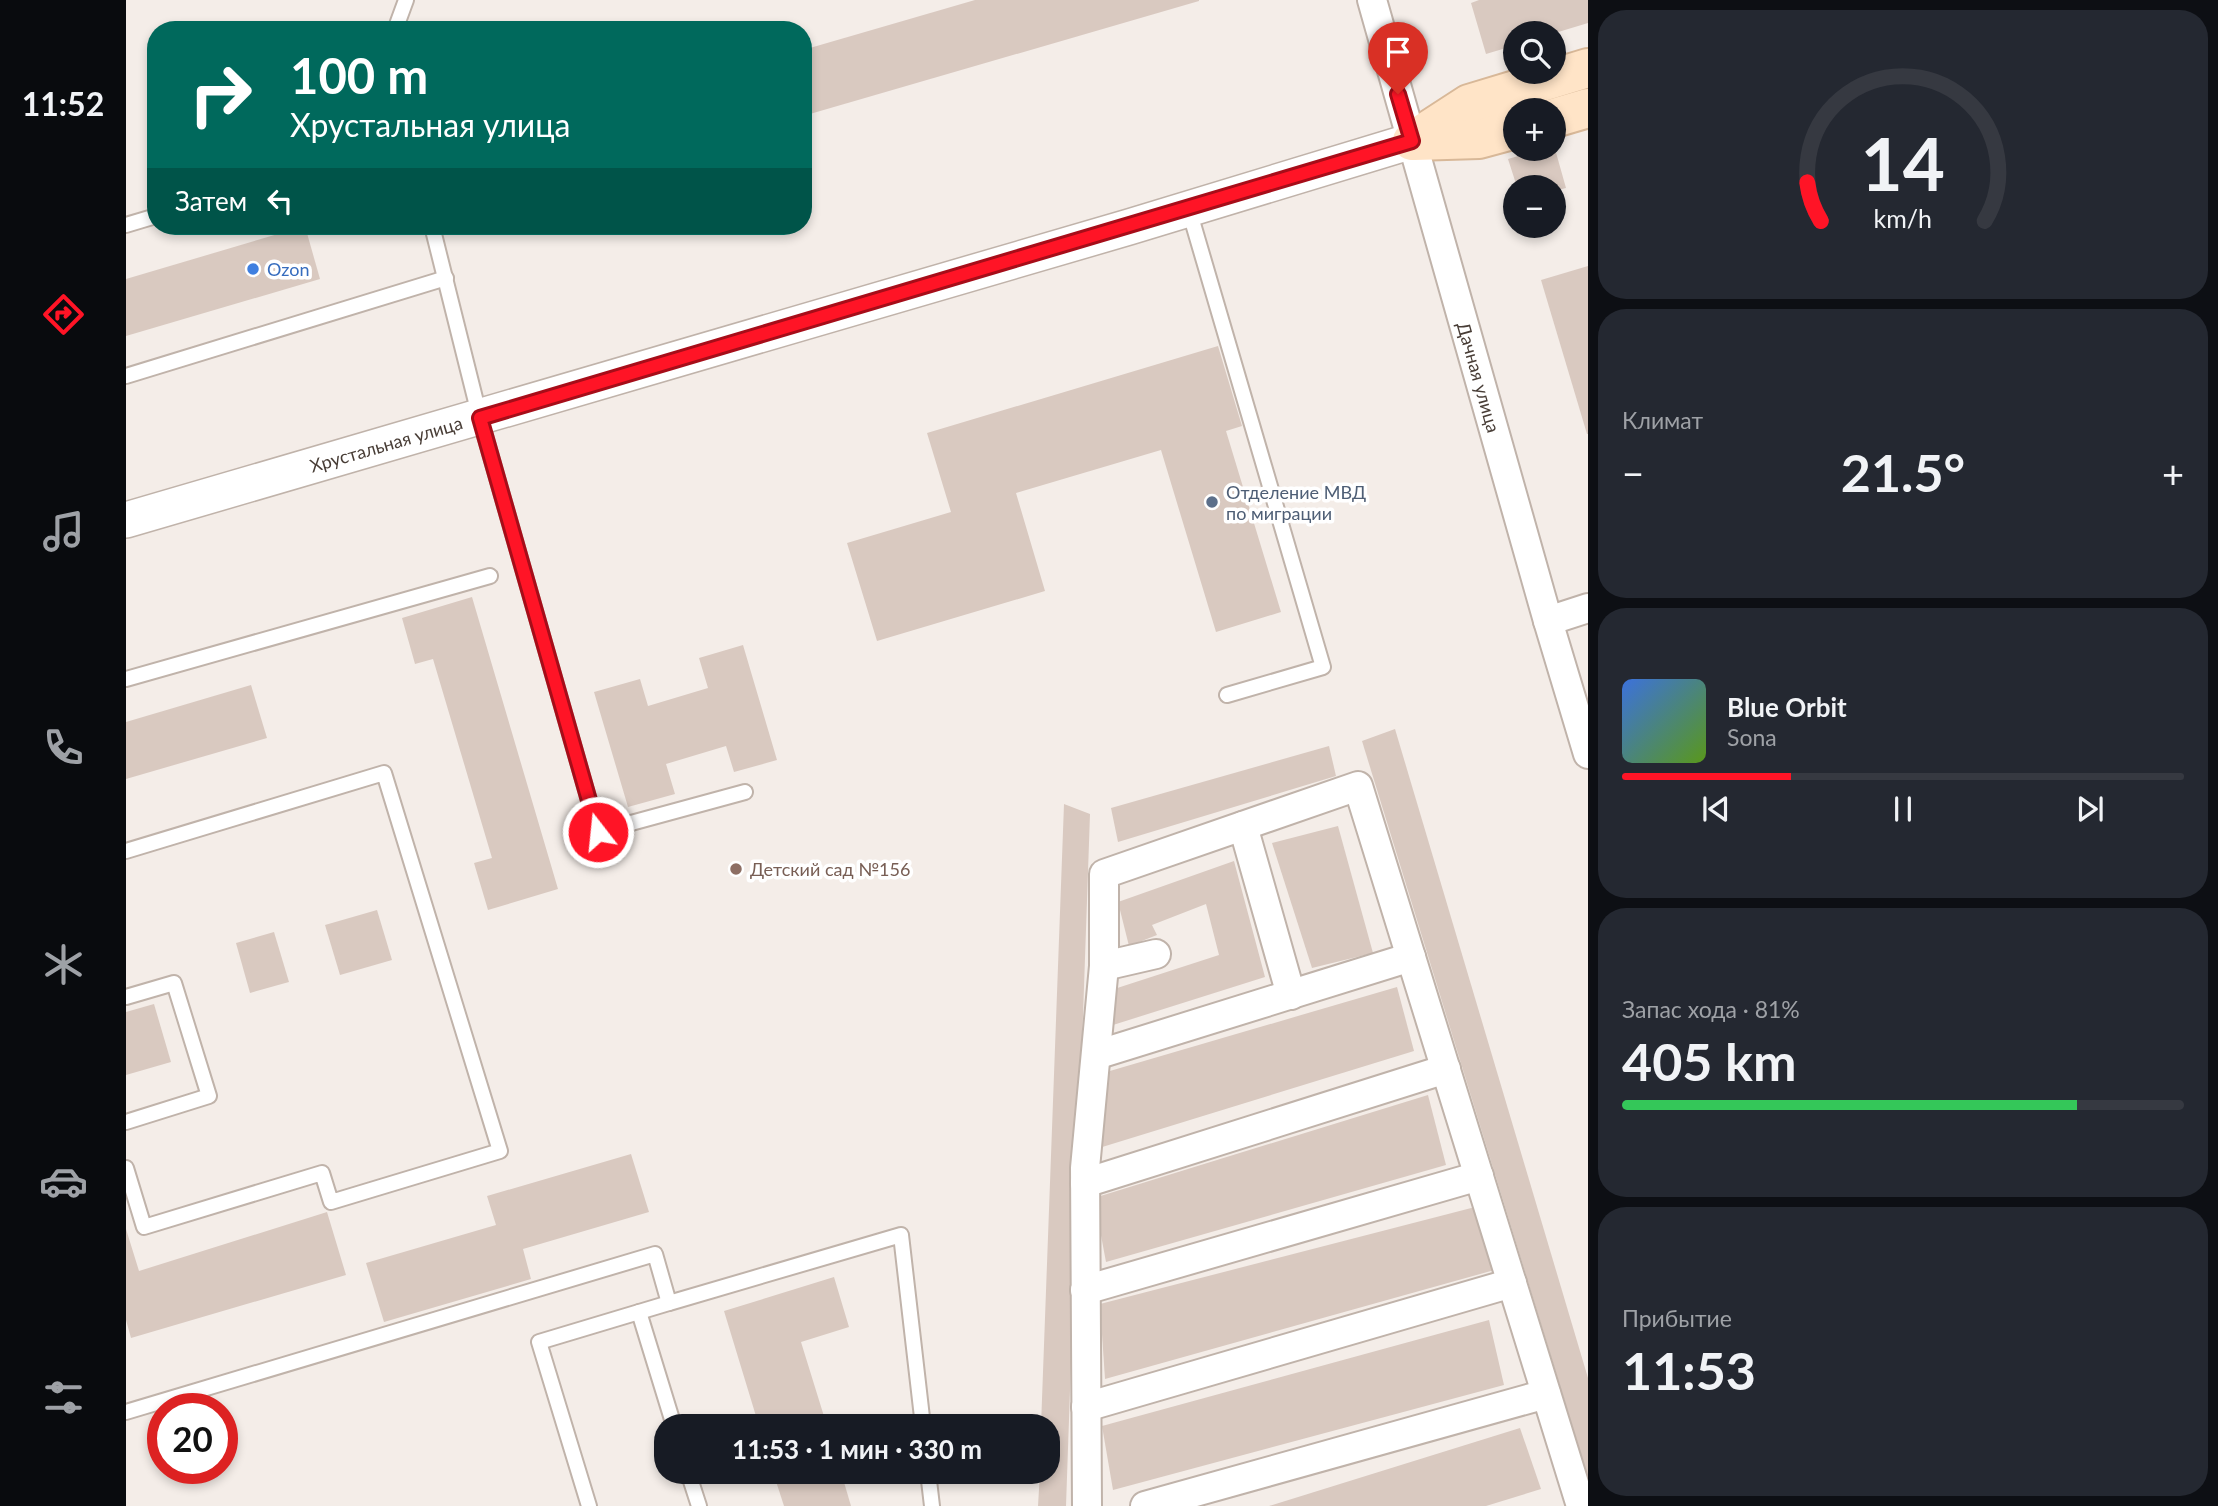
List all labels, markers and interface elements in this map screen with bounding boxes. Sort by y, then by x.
map controls [1503,21,1566,238]
button: search [1503,21,1566,84]
pin [1368,22,1428,94]
icon: arrive [1379,33,1417,71]
text: 100 m [290,46,428,104]
icon: right [175,49,266,140]
text: 11:52 [22,84,104,123]
button: + [1503,98,1566,161]
text: Хрустальная улица [290,105,571,144]
text: 14 [1861,119,1945,207]
button: − [1503,175,1566,238]
icon: left [261,182,299,220]
text: Затем [175,185,247,217]
text: km/h [1874,202,1932,232]
place label: Ozon [267,258,309,280]
marker: Ozon [245,261,261,277]
icon: directions [39,290,88,339]
street label: Дачная улица [1453,319,1505,435]
text: Климат [1622,406,1703,434]
street label: Хрустальная улица [307,411,465,477]
text: 21.5° [1841,441,1965,503]
text: − [1622,450,1644,496]
text: + [2162,450,2184,496]
place label: Отделение МВД по миграции [1226,481,1366,524]
marker: Отделение МВД по миграции [1204,494,1220,510]
icon: music [39,507,88,556]
text: Blue Orbit [1727,691,1847,723]
icon: phone [39,723,88,772]
text: Sona [1727,723,1777,751]
icon: previous [1697,790,1735,828]
icon: pause [1884,790,1922,828]
icon: next [2071,790,2109,828]
position arrow [561,795,635,869]
place label: Детский сад №156 [750,858,910,880]
marker: Детский сад №156 [728,861,744,877]
icon: climate [39,940,88,989]
text: Запас хода · 81% [1622,995,1800,1023]
text: 405 km [1622,1030,1796,1092]
icon: car [39,1157,88,1206]
text: Прибытие [1622,1304,1732,1332]
text: 11:53 [1622,1339,1756,1401]
icon: filters [39,1373,88,1422]
speed limit sign: 20 [147,1393,238,1484]
text: 11:53 · 1 мин · 330 m [732,1433,982,1465]

